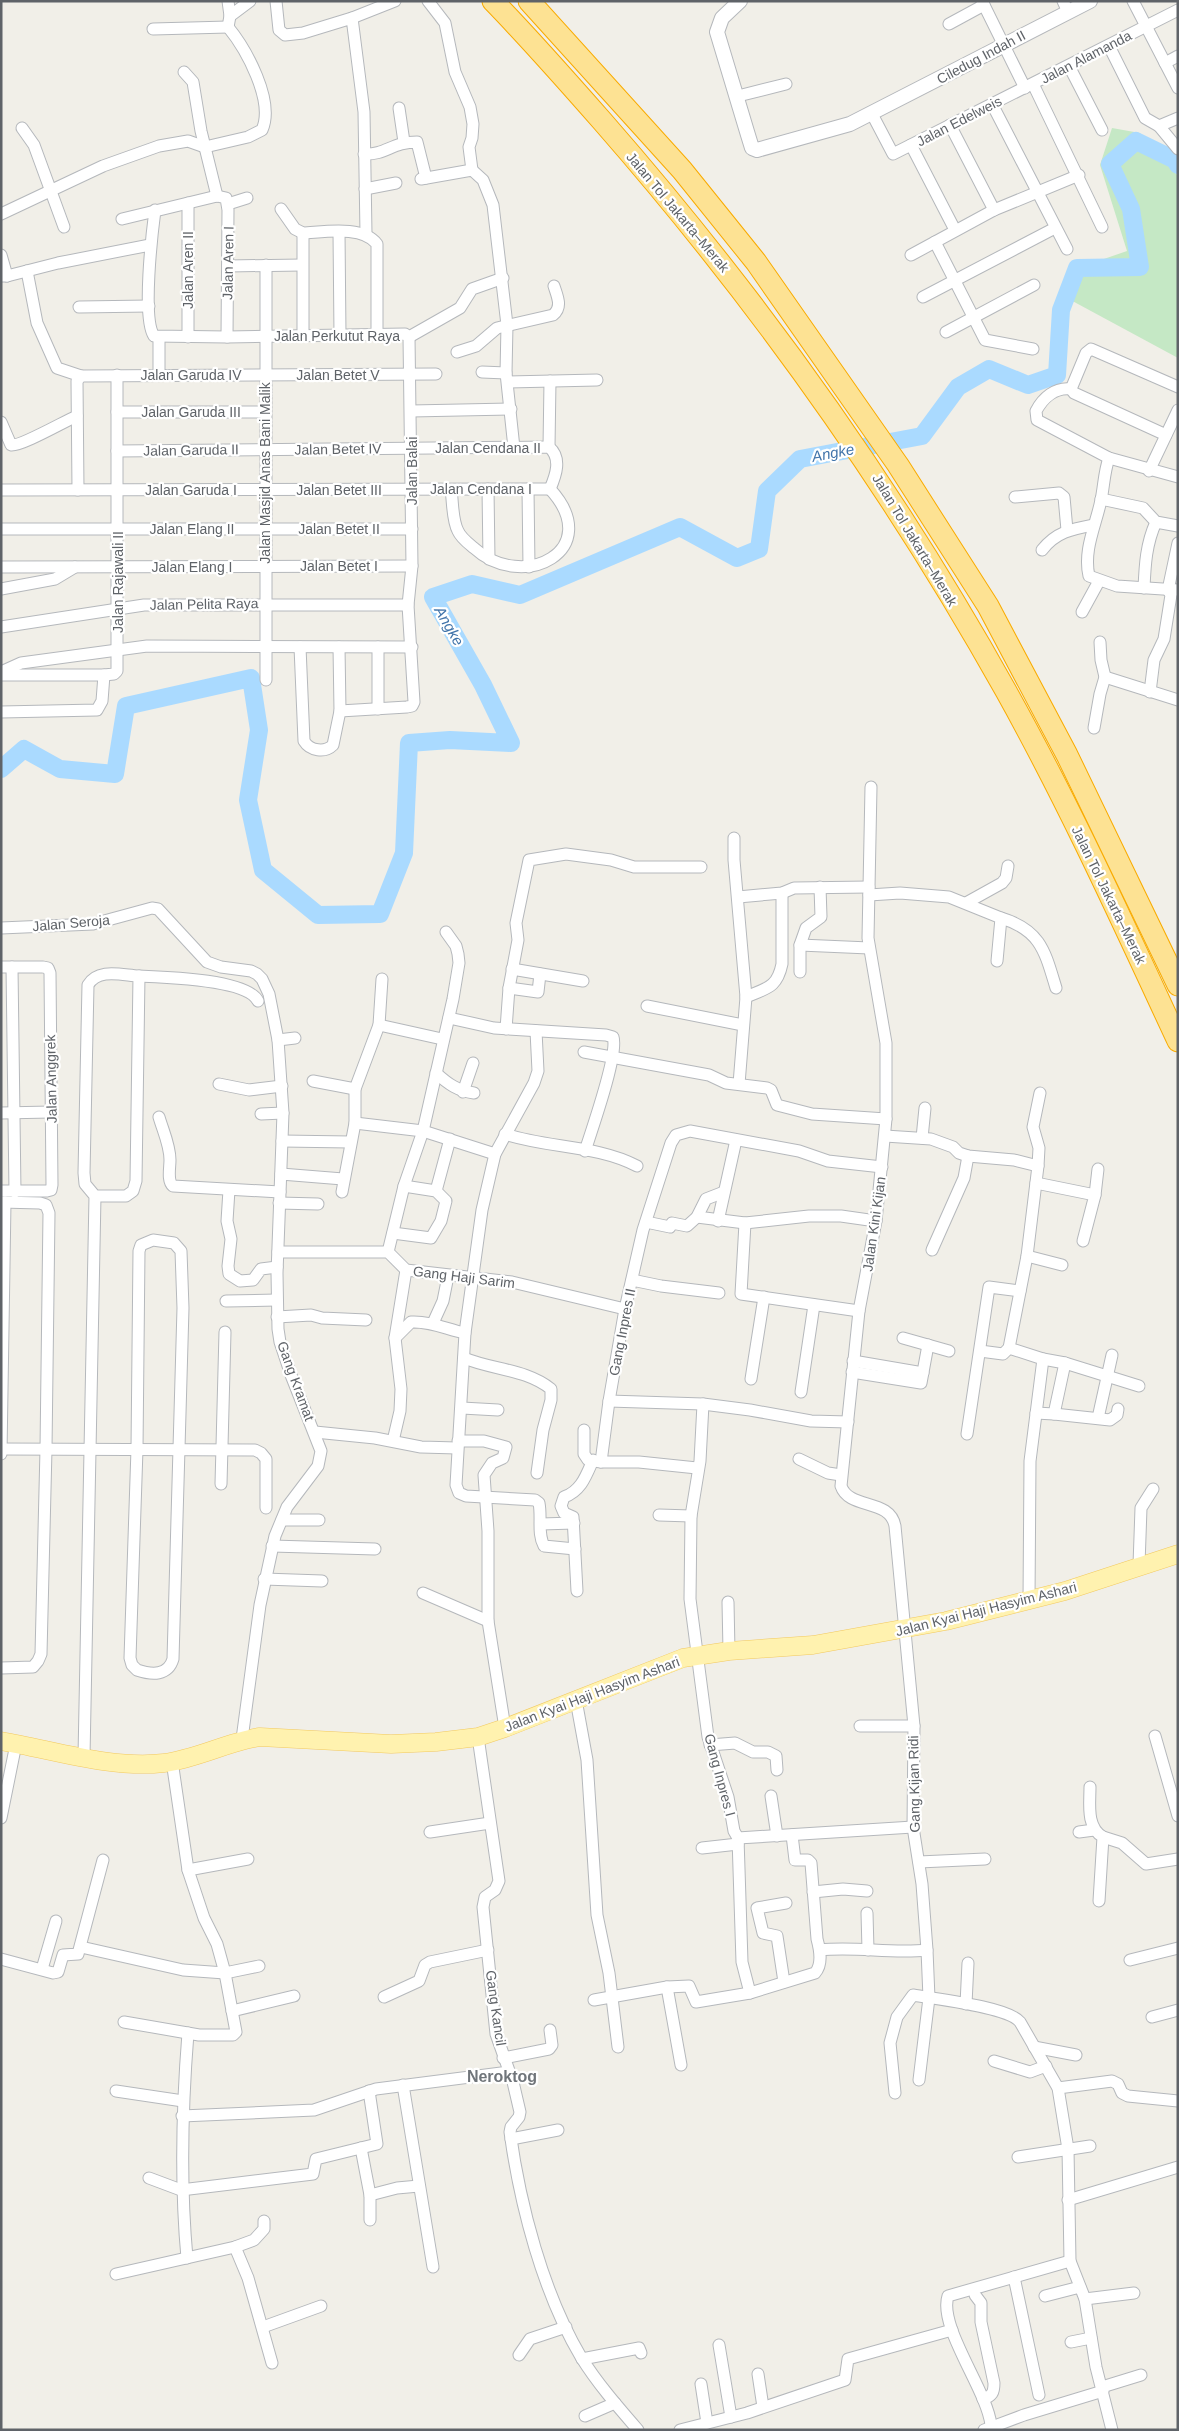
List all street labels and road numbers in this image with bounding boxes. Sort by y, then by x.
street label: Ciledug Indah II [934,27,1028,87]
street label: Jalan Alamanda [1038,27,1134,87]
street label: Jalan Edelweis [914,93,1004,149]
street label: Jalan Tol Jakarta–Merak [623,149,733,276]
street label: Jalan Aren I [219,226,237,300]
street label: Jalan Aren II [180,231,196,309]
street label: Jalan Perkutut Raya [274,328,400,344]
street label: Jalan Garuda IV [140,367,242,383]
street label: Jalan Betet V [296,367,380,383]
street label: Jalan Masjid Anas Bani Malik [257,381,273,564]
street label: Jalan Garuda III [141,404,241,420]
street label: Jalan Balai [404,437,420,505]
street label: Jalan Betet IV [294,440,382,458]
street label: Jalan Cendana II [435,440,541,456]
street label: Jalan Garuda II [143,441,239,459]
street label: Jalan Tol Jakarta–Merak [869,471,961,610]
street label: Jalan Cendana I [430,481,532,497]
street label: Jalan Garuda I [145,482,237,498]
street label: Jalan Betet III [296,482,382,498]
street label: Jalan Elang II [150,521,234,537]
street label: Jalan Betet II [298,521,380,537]
street label: Jalan Rajawali II [110,531,126,633]
street label: Jalan Betet I [300,558,378,574]
street label: Jalan Elang I [152,559,232,575]
street label: Jalan Pelita Raya [149,595,259,613]
street label: Jalan Tol Jakarta–Merak [1069,823,1150,967]
street label: Jalan Seroja [32,912,111,934]
street label: Jalan Anggrek [42,1034,60,1124]
street label: Jalan Kini Kijan [859,1175,889,1273]
street label: Gang Haji Sarim [412,1263,516,1291]
street label: Gang Inpres II [606,1287,638,1377]
street label: Gang Kramat [274,1339,318,1423]
street label: Jalan Kyai Haji Hasyim Ashari [894,1579,1078,1639]
street label: Jalan Kyai Haji Hasyim Ashari [502,1653,682,1735]
street label: Gang Inpres I [701,1732,739,1818]
street label: Gang Kijan Ridi [905,1735,923,1833]
street label: Gang Kancil [483,1969,509,2047]

